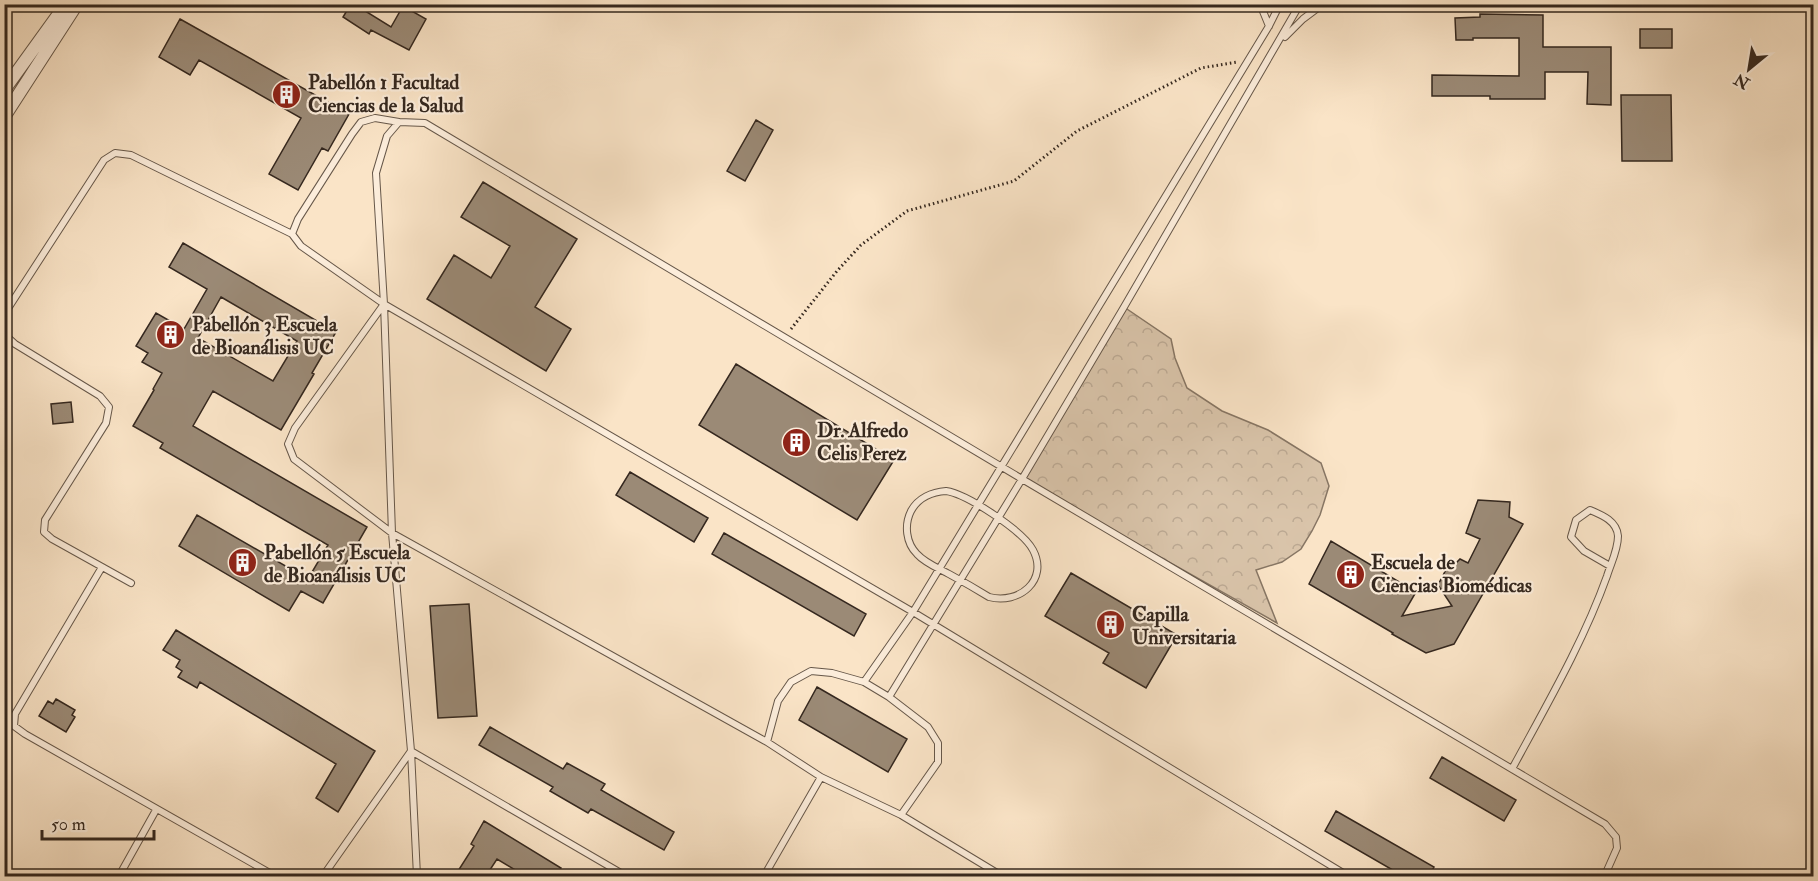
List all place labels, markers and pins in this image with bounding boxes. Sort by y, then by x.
place label: Pabellón 1 Facultad Ciencias de la Salud [308,70,464,118]
building icon: Pabellón 1 Facultad Ciencias de la Salud [271,78,303,110]
place label: Pabellón 3 Escuela de Bioanálisis UC [192,312,338,360]
building icon: Pabellón 3 Escuela de Bioanálisis UC [155,319,187,351]
place label: Dr. Alfredo Celis Perez [817,418,908,466]
building icon: Dr. Alfredo Celis Perez [780,426,812,458]
place label: Pabellón 5 Escuela de Bioanálisis UC [264,540,411,588]
building icon: Pabellón 5 Escuela de Bioanálisis UC [227,547,259,579]
place label: Escuela de Ciencias Biomédicas [1371,550,1532,598]
building icon: Escuela de Ciencias Biomédicas [1334,558,1366,590]
place label: Capilla Universitaria [1132,602,1237,650]
building icon: Capilla Universitaria [1095,609,1127,641]

